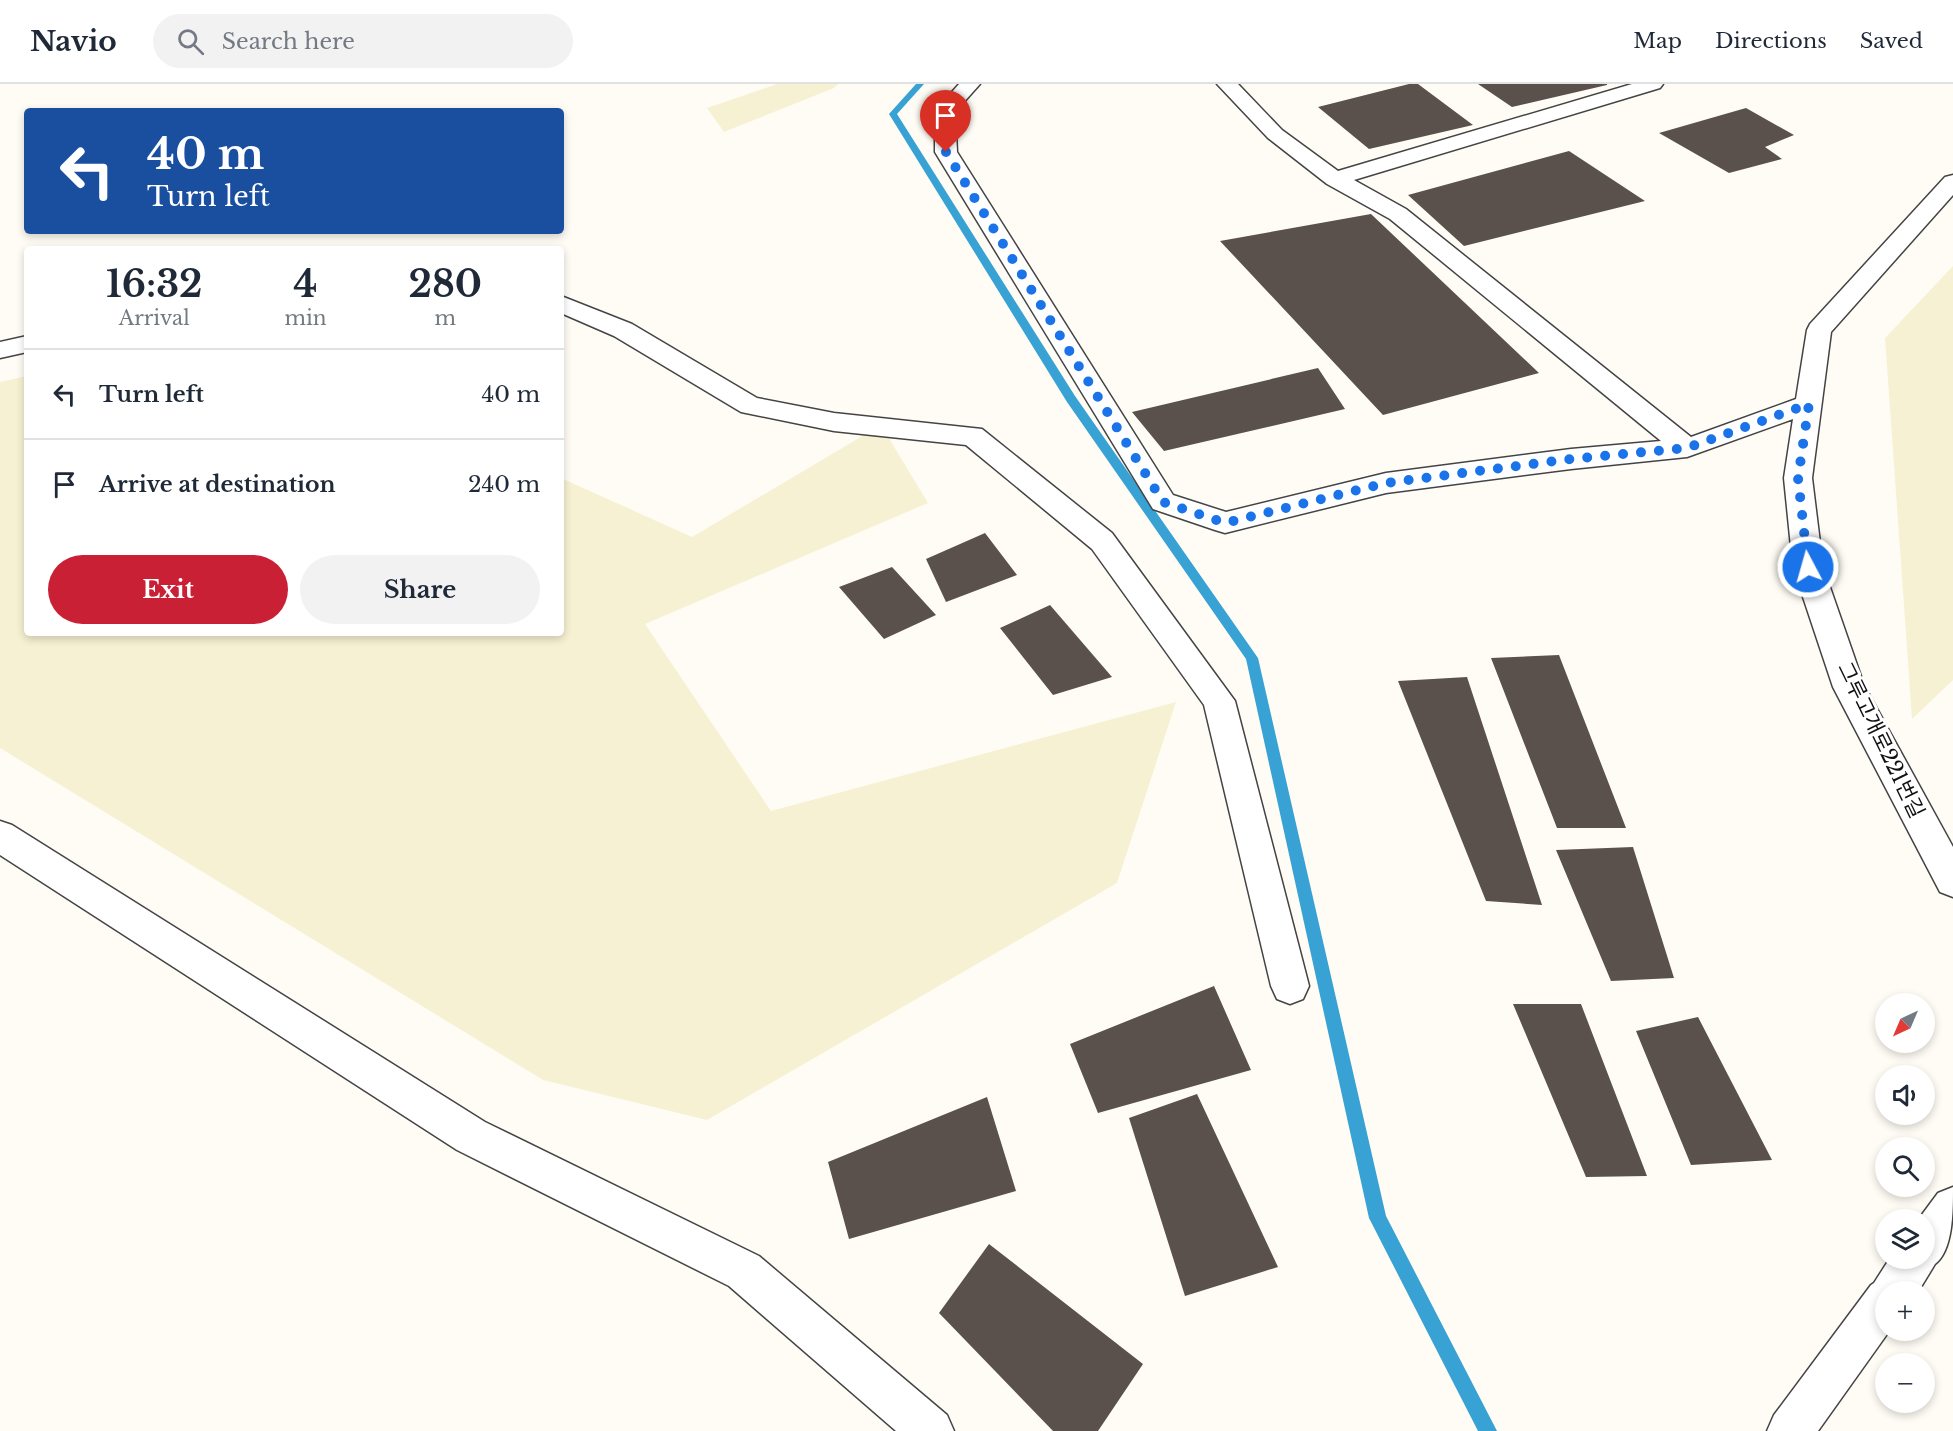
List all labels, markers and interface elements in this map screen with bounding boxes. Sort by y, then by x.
search box [153,14,573,68]
text: Navio [30,24,117,59]
icon: search [174,25,207,58]
text: Search here [222,28,355,55]
text: Map [1633,28,1682,54]
text: Directions [1715,28,1827,54]
text: Saved [1860,28,1923,54]
pin [920,90,971,152]
icon: arrive [929,99,962,132]
text: 40 m [147,128,264,180]
icon: left [48,132,126,210]
text: Turn left [147,180,270,213]
text: 16:32 [106,262,203,307]
text: 4 [294,262,317,307]
text: 280 [409,262,482,307]
text: Arrival [119,306,190,330]
text: min [285,306,327,330]
text: m [435,306,456,330]
icon: left [48,378,81,411]
text: Turn left [99,381,204,408]
text: 40 m [482,381,540,408]
icon: arrive [48,468,81,501]
text: Arrive at destination [99,471,336,498]
text: 240 m [468,471,540,498]
position arrow [1776,535,1840,599]
button: Exit [48,555,288,624]
button: Share [300,555,540,624]
street label: 그루고개로221번길 [1832,658,1930,822]
north arrow [1875,993,1935,1053]
map controls [1875,993,1935,1413]
button: sound [1875,1065,1935,1125]
button: search [1875,1137,1935,1197]
button: layers [1875,1209,1935,1269]
button: + [1875,1281,1935,1341]
button: − [1875,1353,1935,1413]

